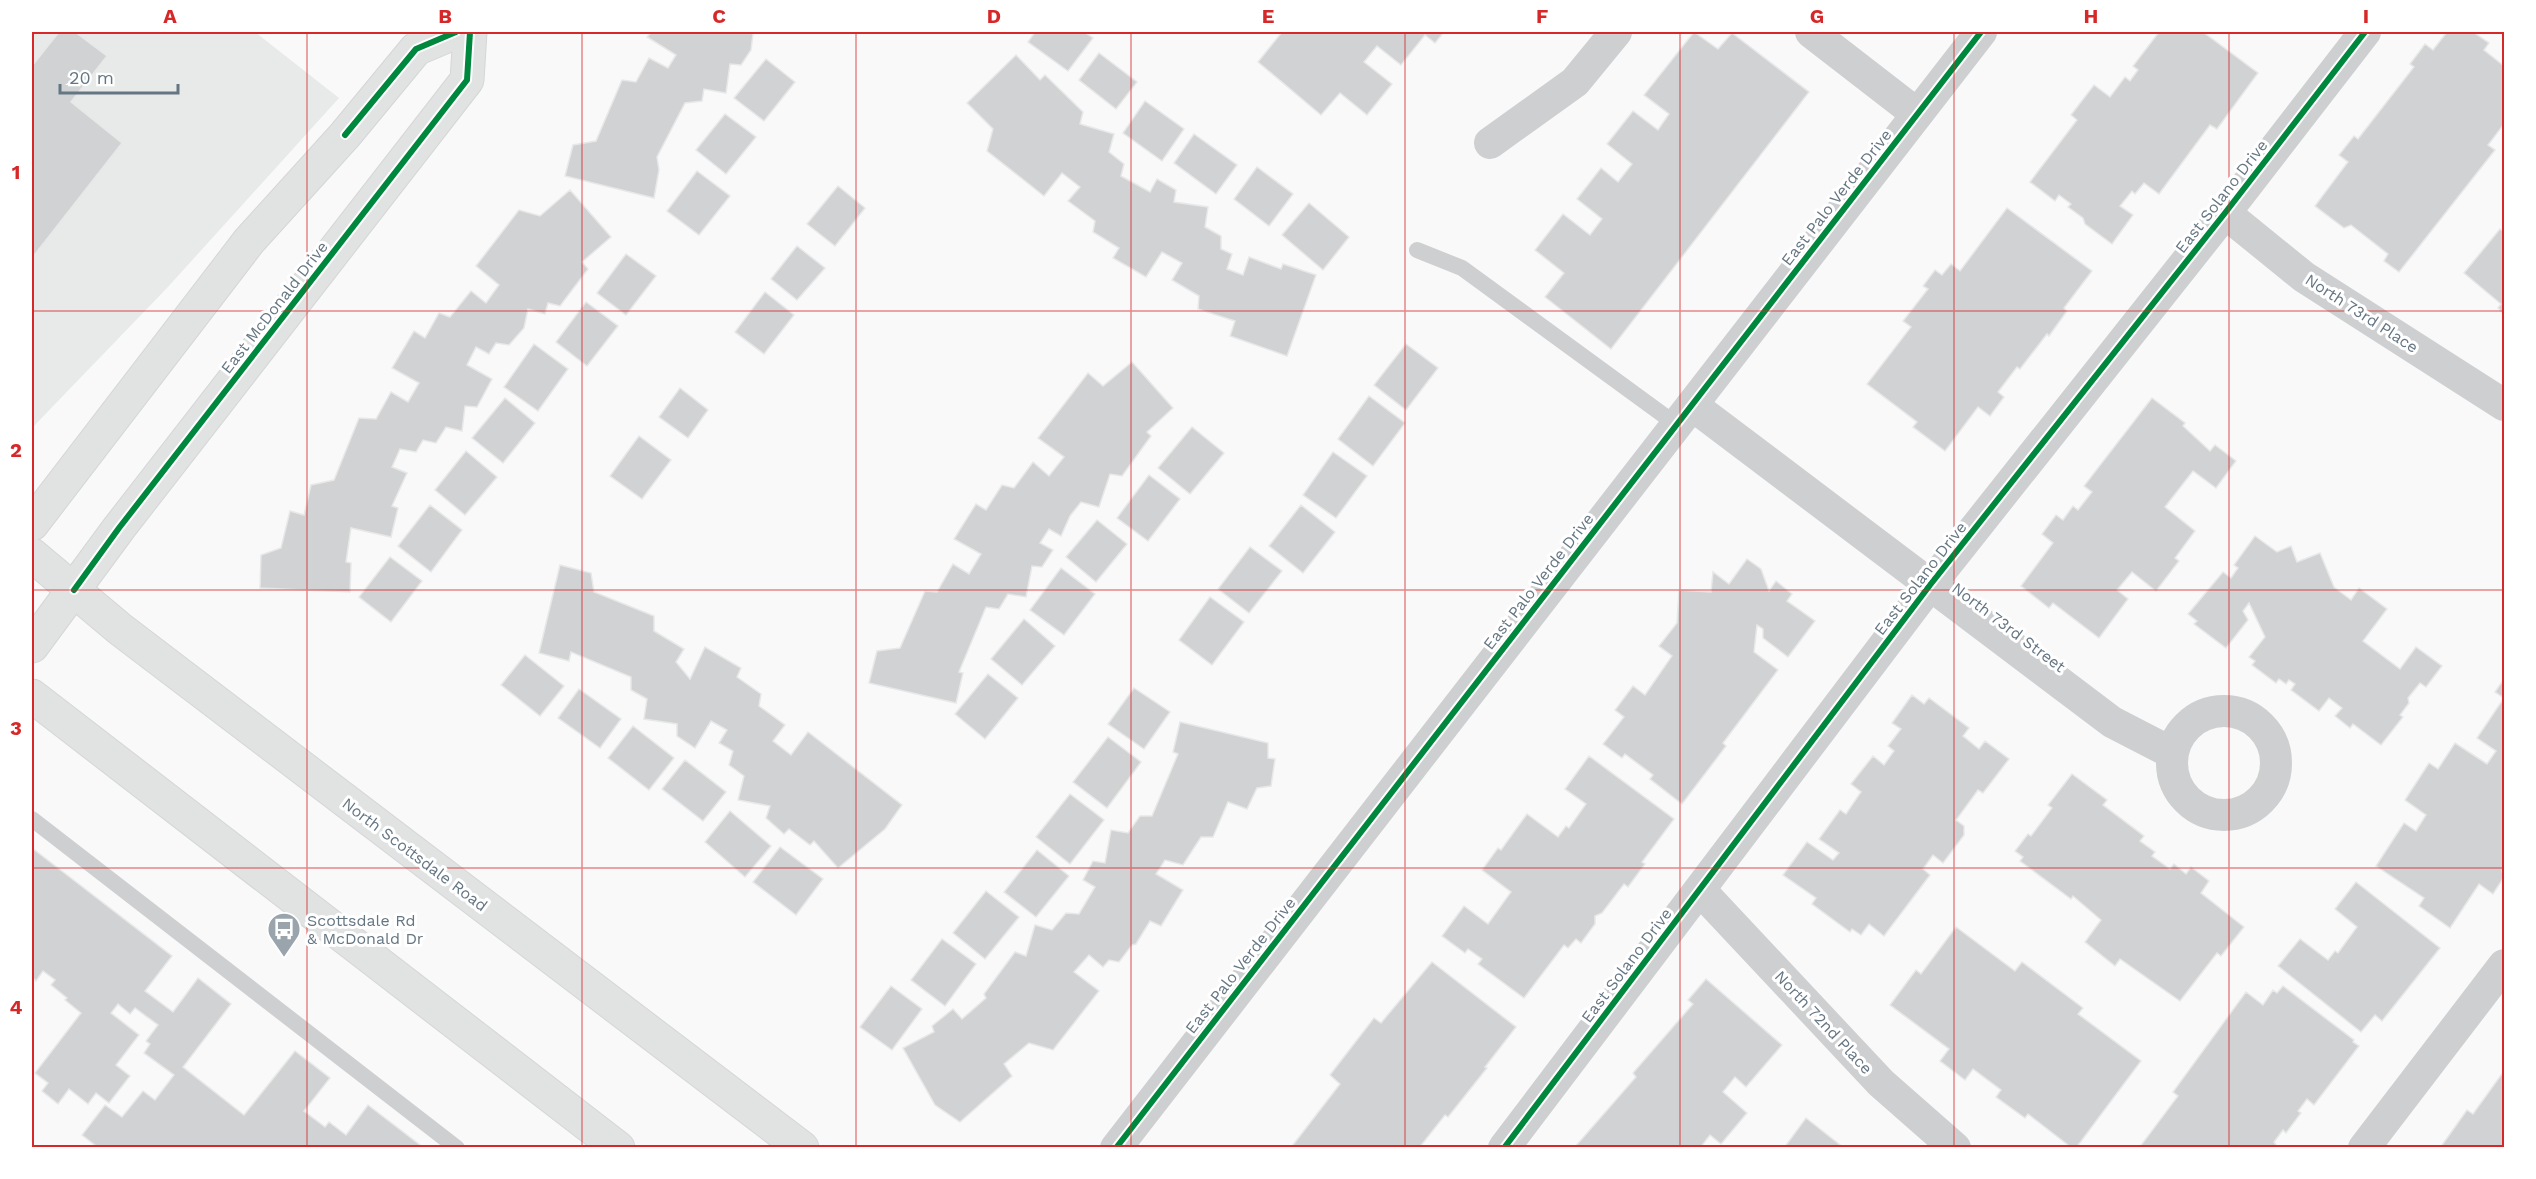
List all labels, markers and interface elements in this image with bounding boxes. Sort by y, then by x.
text: A [163,4,177,28]
text: B [438,4,452,28]
text: C [712,4,726,28]
text: D [987,4,1001,28]
text: E [1262,4,1274,28]
text: F [1536,4,1548,28]
text: G [1810,4,1824,28]
text: H [2084,4,2098,28]
text: I [2363,4,2369,28]
scale bar [60,57,178,95]
text: 20 m [69,67,114,88]
street label: East Palo Verde Drive [1777,125,1896,269]
street label: East Solano Drive [2171,136,2271,257]
text: 1 [12,160,20,184]
street label: East McDonald Drive [217,237,332,377]
street label: North 73rd Place [2302,270,2422,357]
text: 2 [10,438,22,462]
street label: East Palo Verde Drive [1479,509,1598,653]
street label: East Solano Drive [1870,518,1970,639]
street label: North 73rd Street [1948,579,2069,676]
text: 3 [10,716,22,740]
street label: North Scottsdale Road [338,794,491,915]
street label: East Palo Verde Drive [1181,893,1300,1037]
street label: East Solano Drive [1577,904,1676,1026]
bus stop icon: Scottsdale Rd & McDonald Dr [266,911,302,958]
place label: Scottsdale Rd & McDonald Dr [307,911,424,948]
street label: North 72nd Place [1771,967,1876,1078]
text: 4 [10,995,23,1019]

